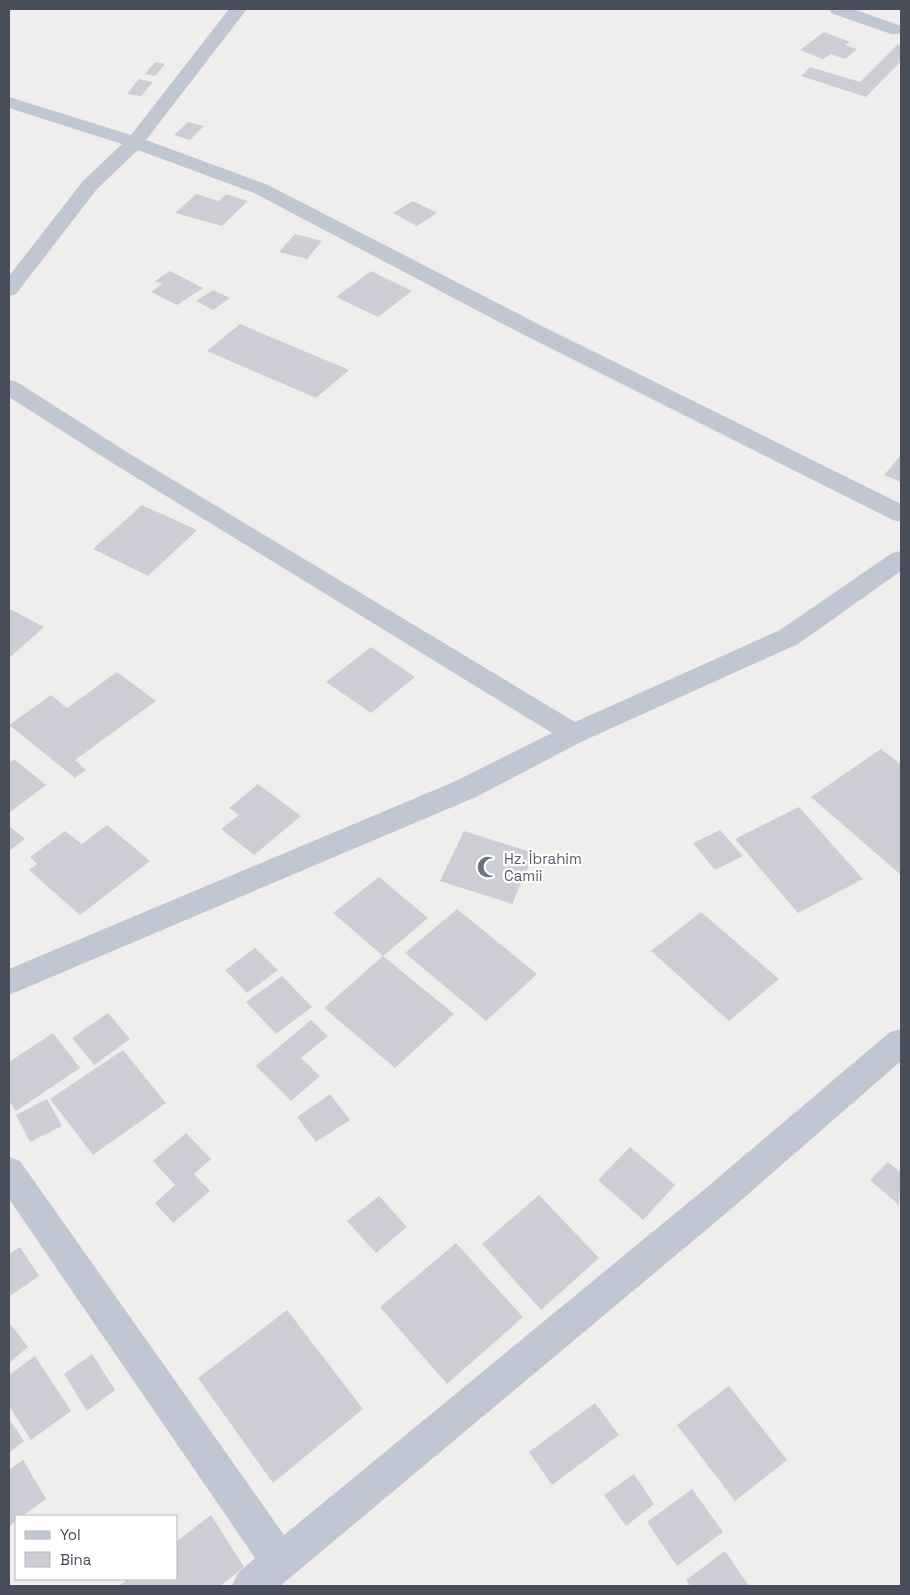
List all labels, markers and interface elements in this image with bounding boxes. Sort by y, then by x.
place label: Hz. İbrahim Camii [504,849,582,885]
mosque icon: Hz. İbrahim Camii [475,854,501,880]
legend [15,1515,178,1580]
text: Yol [60,1525,81,1544]
text: Bina [60,1550,92,1569]

